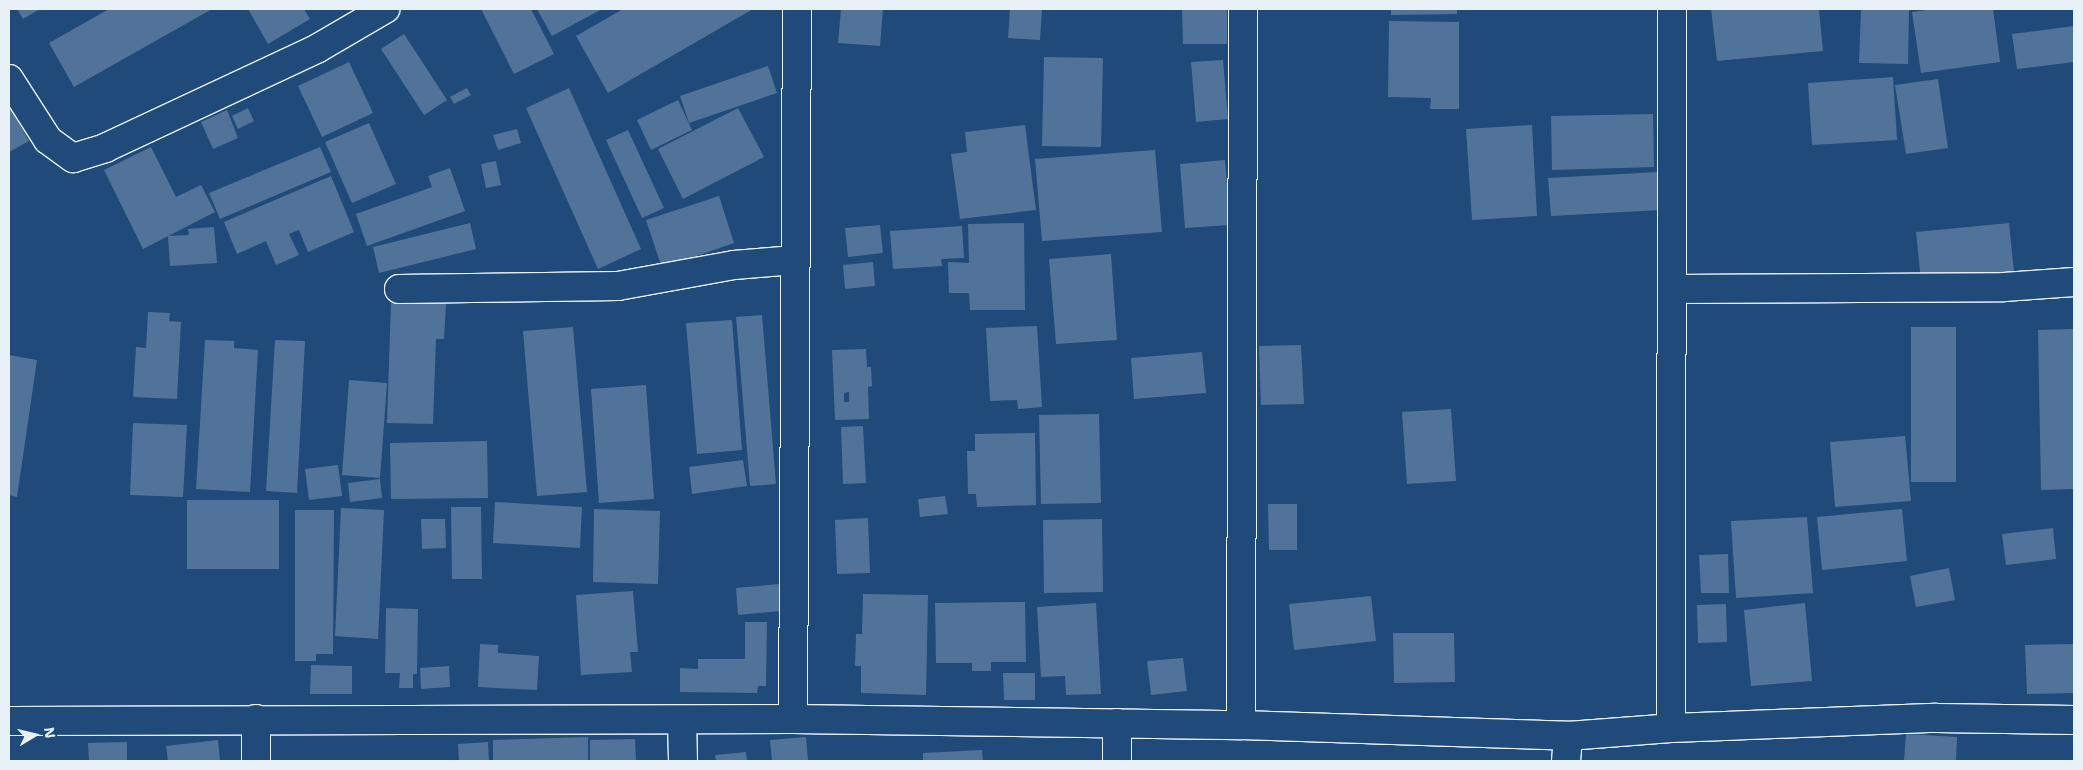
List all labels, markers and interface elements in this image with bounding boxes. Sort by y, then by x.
north arrow [10,710,60,760]
text: N [40,726,60,740]

